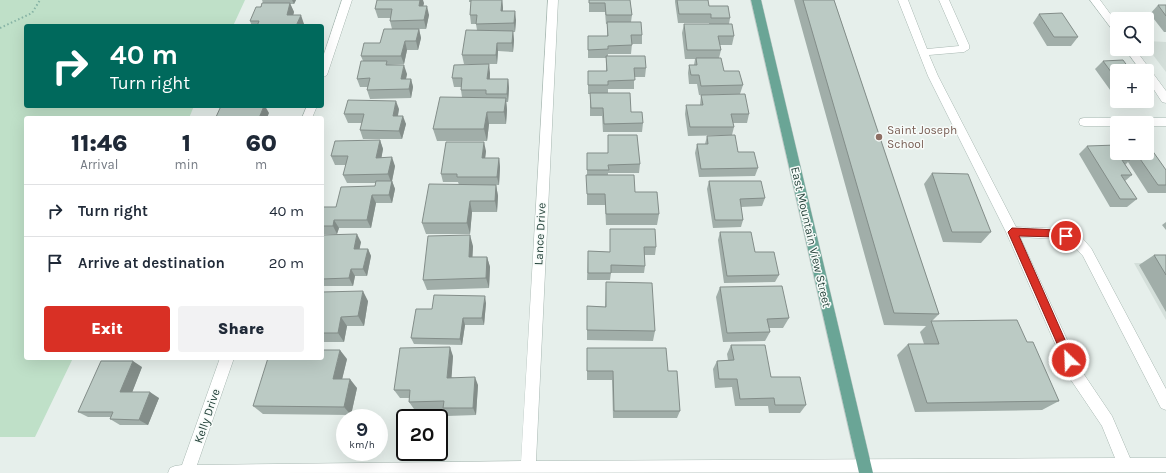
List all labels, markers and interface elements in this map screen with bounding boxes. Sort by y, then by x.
map controls [1110,12,1154,160]
button: search [1110,12,1154,56]
text: 40 m [110,38,178,71]
icon: right [44,40,96,92]
button: + [1110,64,1154,108]
text: Turn right [110,72,190,94]
button: − [1110,116,1154,160]
place label: Saint Joseph School [887,123,957,151]
text: 11:46 [71,129,128,157]
text: 1 [182,129,191,157]
text: 60 [245,129,277,157]
marker: Saint Joseph School [874,132,884,142]
text: Arrival [80,157,118,172]
text: min [175,157,198,172]
text: m [255,157,267,172]
street label: East Mountain View Street [788,165,834,309]
icon: right [44,200,66,222]
text: Turn right [78,202,148,220]
text: 40 m [269,202,304,220]
street label: Lance Drive [531,202,549,266]
pin [1049,219,1083,253]
icon: arrive [1055,225,1077,247]
icon: arrive [44,252,66,274]
text: Arrive at destination [78,254,225,272]
text: 20 m [269,254,304,272]
button: Exit [44,306,170,352]
button: Share [178,306,304,352]
position arrow [1048,339,1090,381]
street label: Kelly Drive [191,387,223,445]
speed limit sign: 20 [396,409,448,461]
text: 9 [356,418,368,441]
text: km/h [349,439,375,451]

